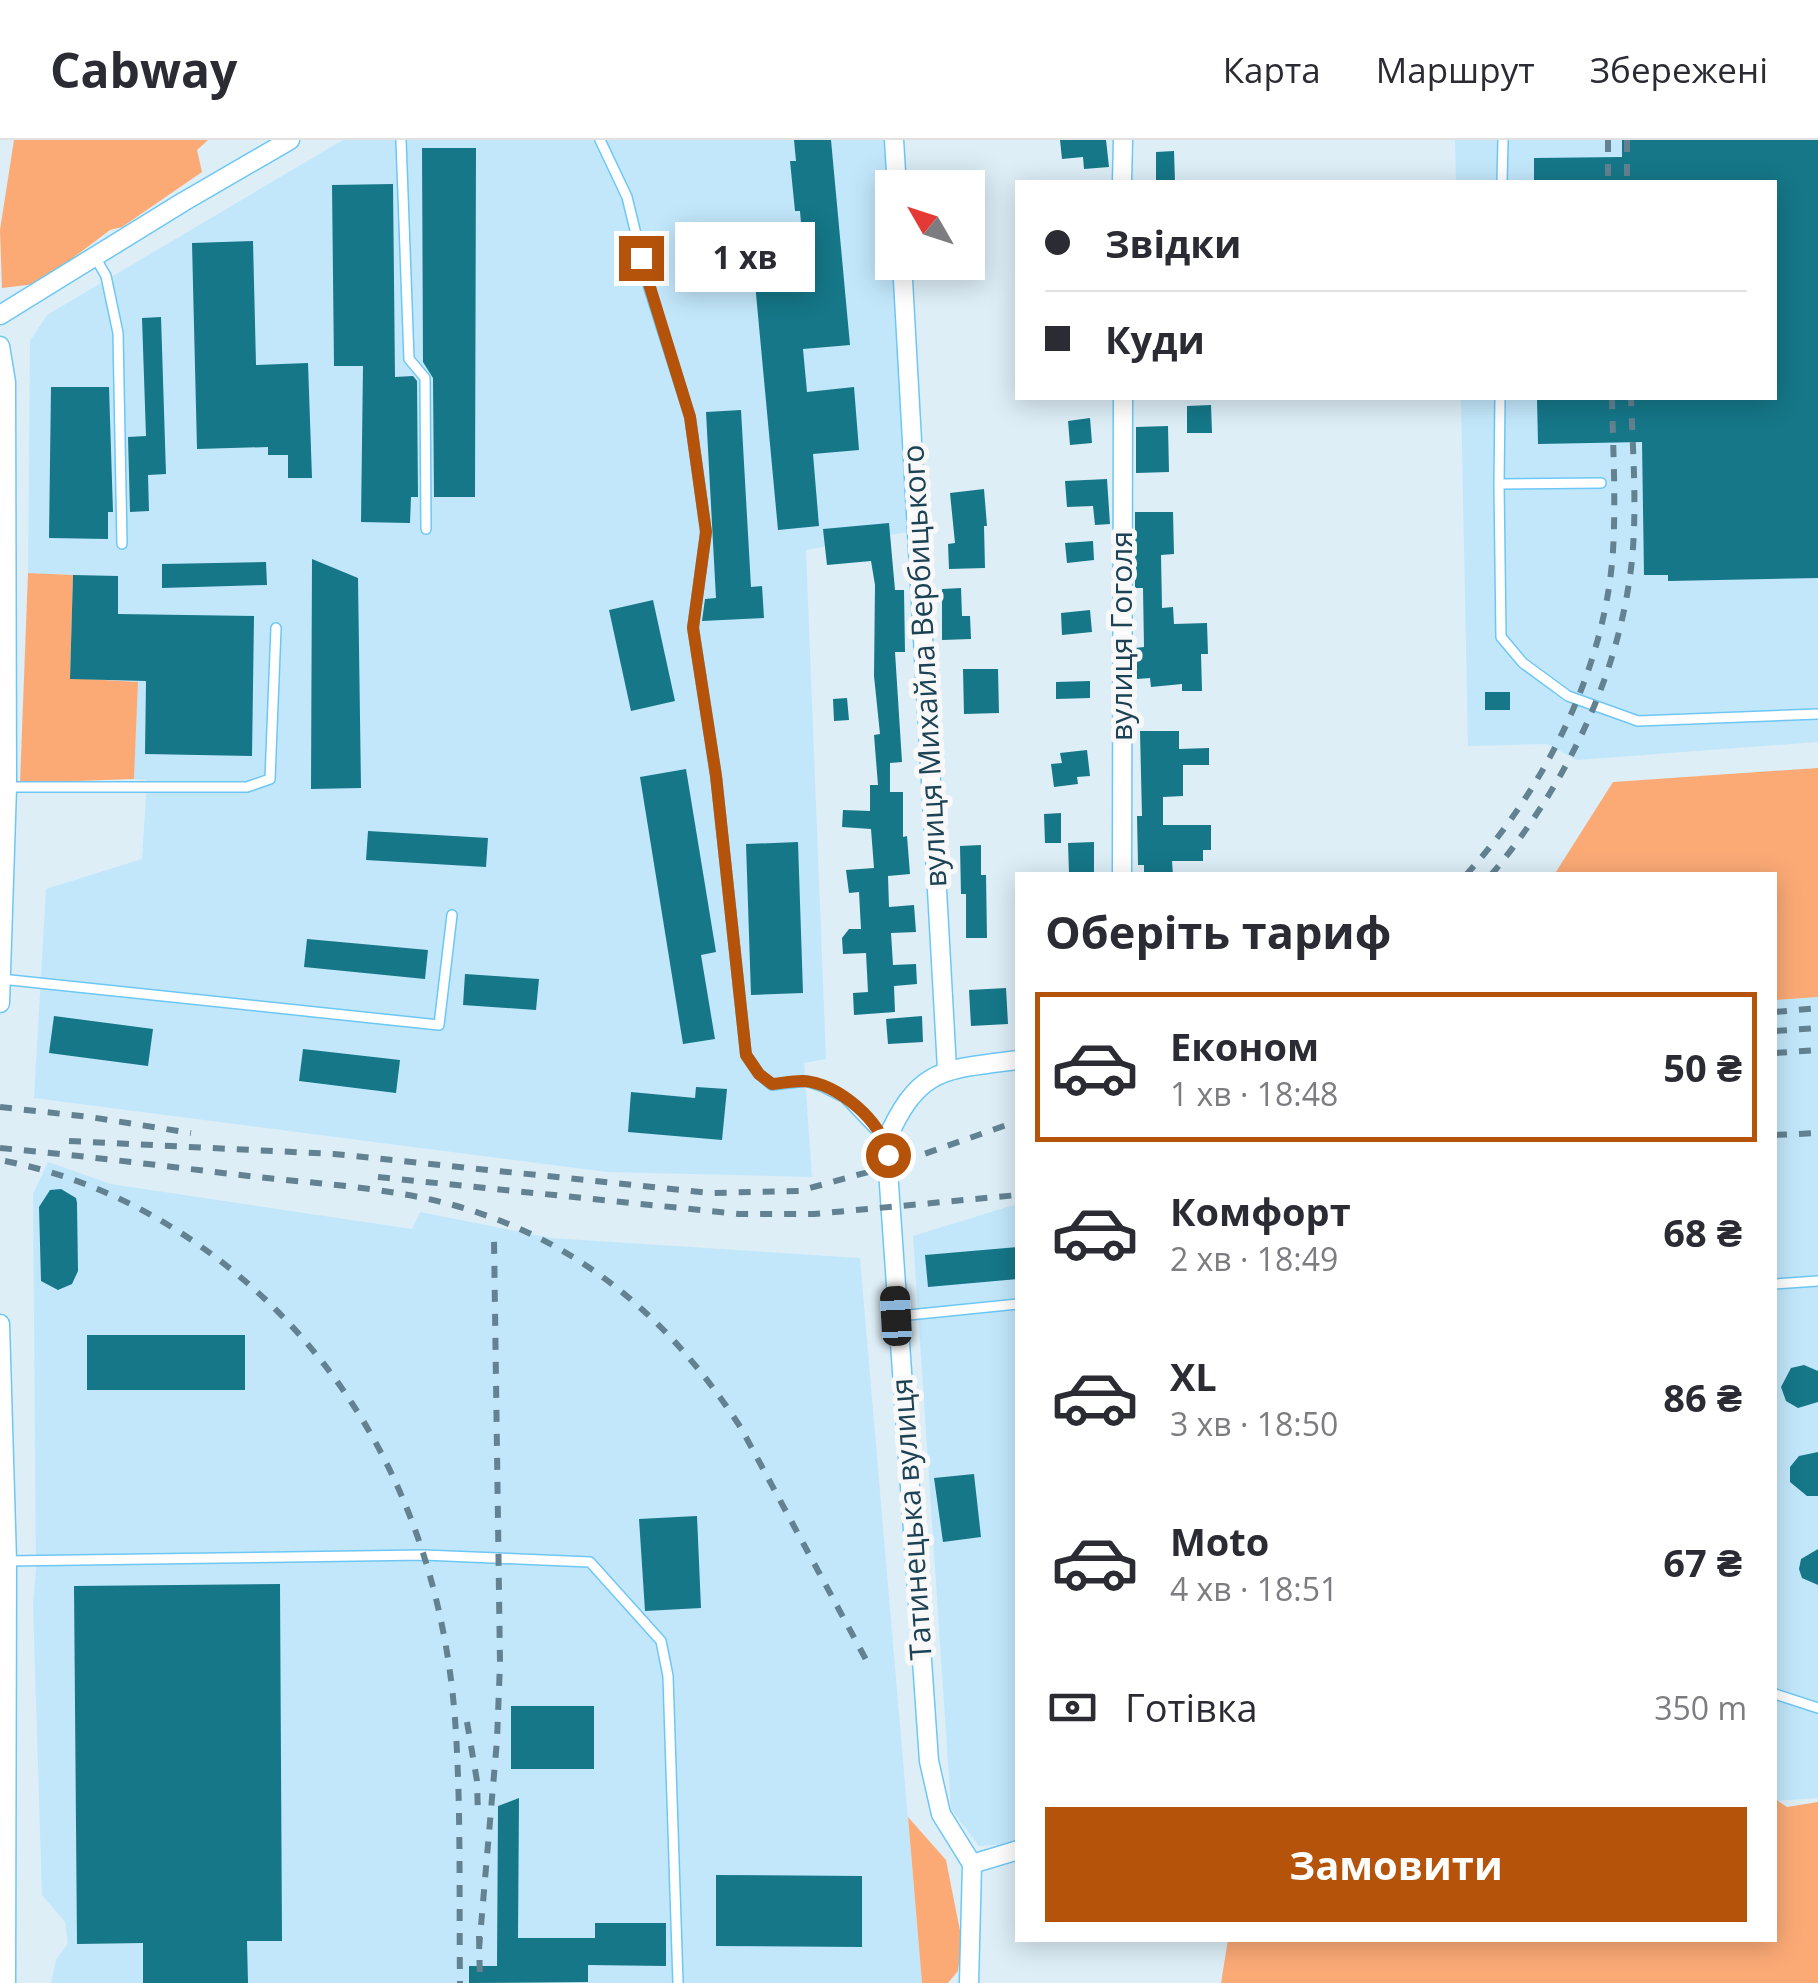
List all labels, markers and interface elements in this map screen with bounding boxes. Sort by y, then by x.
text: Cabway [50,37,237,102]
text: Карта [1223,46,1321,93]
text: Маршрут [1376,46,1535,93]
text: Збережені [1590,46,1768,93]
north arrow [875,170,985,280]
map controls [875,170,985,280]
text: Звідки [1105,217,1241,269]
callout: 1 хв [676,223,816,293]
text: 1 хв [712,235,778,278]
route end [619,236,664,281]
text: Куди [1105,313,1205,365]
street label: вулиця Михайла Вербицького [891,444,956,889]
street label: вулиця Гоголя [1100,531,1141,741]
text: Оберіть тариф [1045,901,1391,962]
text: Економ [1170,1020,1319,1072]
icon: car [1050,1022,1140,1112]
text: 50 ₴ [1663,1041,1742,1093]
text: 1 хв · 18:48 [1170,1072,1338,1115]
route start [866,1133,911,1178]
text: Комфорт [1170,1185,1351,1237]
icon: car [1050,1187,1140,1277]
text: 68 ₴ [1663,1206,1742,1258]
text: 2 хв · 18:49 [1170,1237,1338,1280]
car [879,1285,913,1347]
text: XL [1170,1350,1217,1402]
icon: car [1050,1352,1140,1442]
text: 86 ₴ [1663,1371,1742,1423]
street label: Татинецька вулиця [880,1377,941,1661]
text: 3 хв · 18:50 [1170,1402,1338,1445]
text: Moto [1170,1515,1269,1567]
icon: car [1050,1517,1140,1607]
text: 67 ₴ [1663,1536,1742,1588]
text: 4 хв · 18:51 [1170,1567,1338,1610]
icon: cash [1045,1680,1100,1735]
text: Готівка [1125,1681,1258,1733]
text: 350 m [1654,1686,1747,1729]
button: Замовити [1045,1807,1747,1922]

